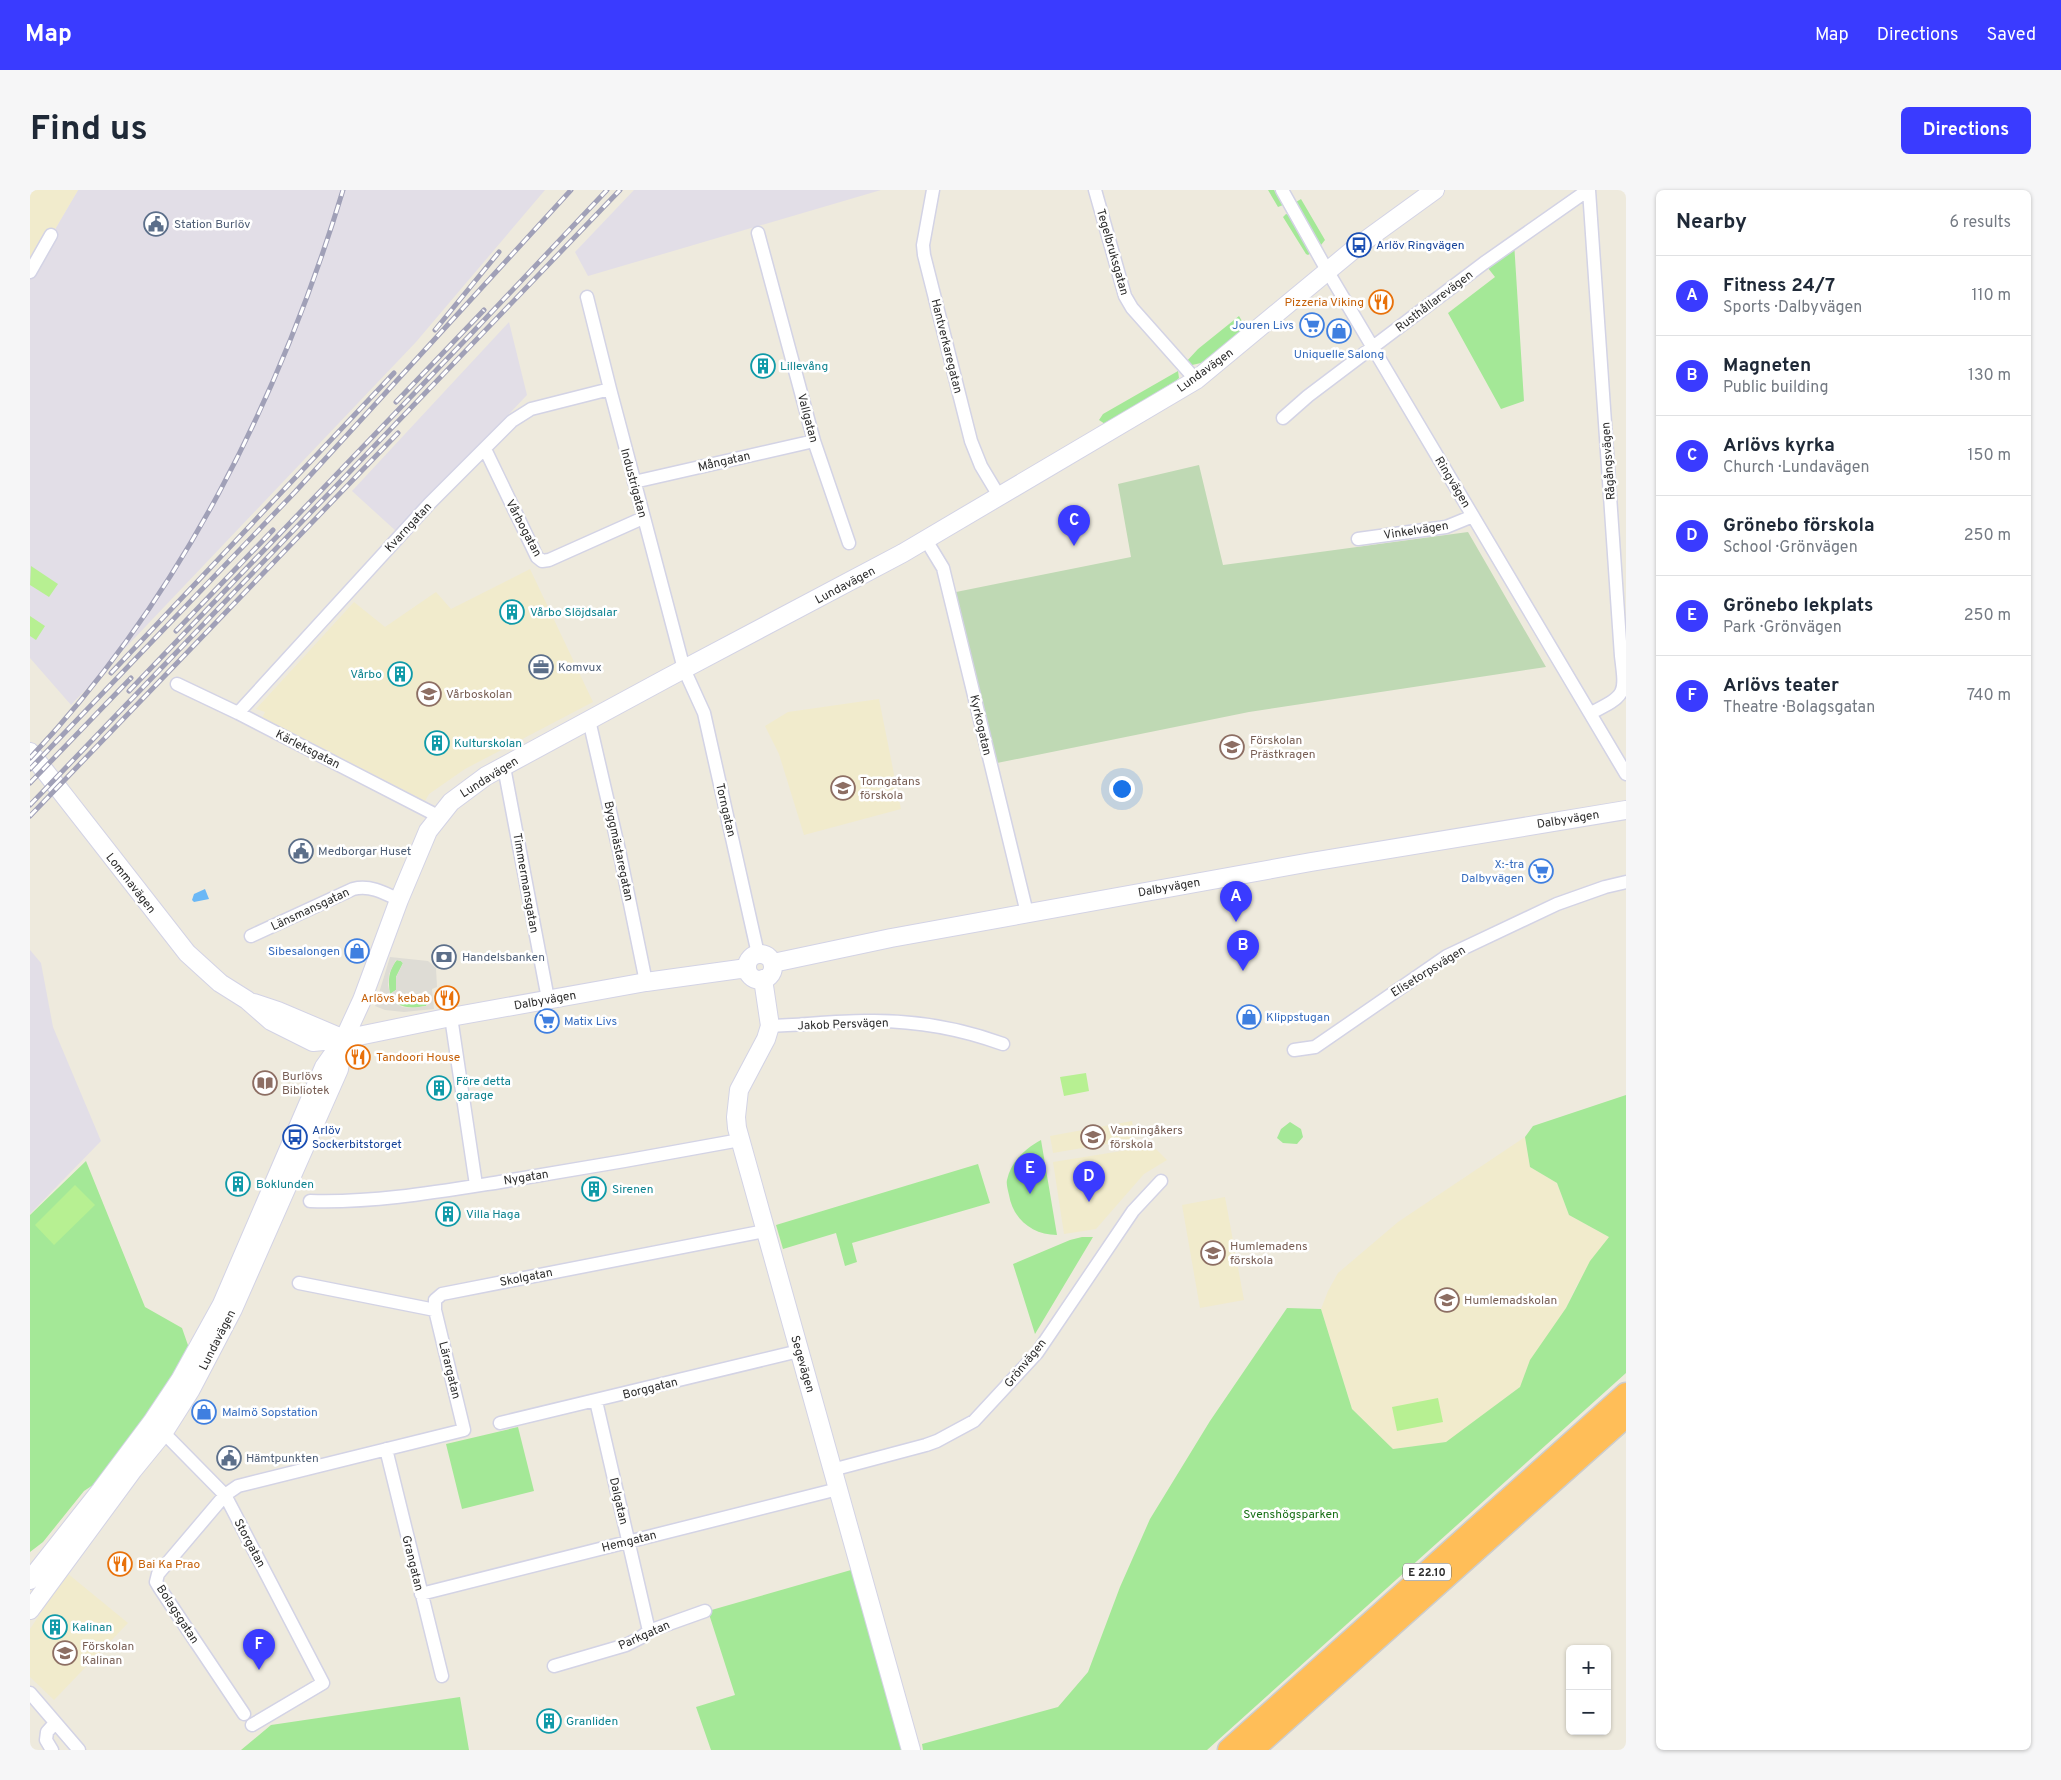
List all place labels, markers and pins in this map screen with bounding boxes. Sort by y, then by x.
public building icon: Station Burlöv [143,211,169,237]
place label: Station Burlöv [174,217,250,233]
bus stop icon: Arlöv Ringvägen [1346,232,1372,258]
place label: Arlöv Ringvägen [1376,238,1465,254]
restaurant icon: Pizzeria Viking [1368,289,1394,315]
place label: Pizzeria Viking [1285,295,1364,311]
supermarket icon: Jouren Livs [1299,312,1325,338]
place label: Jouren Livs [1232,318,1294,334]
shop icon: Uniquelle Salong [1326,318,1352,344]
place label: Uniquelle Salong [1294,347,1384,363]
building icon: Lillevång [750,353,776,379]
place label: Lillevång [780,359,828,375]
pin: C [1058,505,1090,546]
building icon: Vårbo Slöjdsalar [499,599,525,625]
place label: Vårbo Slöjdsalar [530,605,618,621]
office icon: Komvux [528,654,554,680]
place label: Komvux [558,660,602,676]
building icon: Vårbo [387,661,413,687]
place label: Vårbo [350,667,382,683]
school or university icon: Vårboskolan [416,681,442,707]
place label: Vårboskolan [446,687,512,703]
building icon: Kulturskolan [424,730,450,756]
place label: Förskolan Prästkragen [1250,733,1316,763]
school or university icon: Förskolan Prästkragen [1219,734,1245,760]
place label: Kulturskolan [454,736,522,752]
place label: Torngatans förskola [860,774,920,804]
school or university icon: Torngatans förskola [830,775,856,801]
public building icon: Medborgar Huset [288,838,314,864]
place label: Medborgar Huset [318,844,411,860]
place label: X:-tra Dalbyvägen [1461,857,1524,887]
supermarket icon: X:-tra Dalbyvägen [1528,858,1554,884]
pin: A [1220,881,1252,922]
pin: B [1227,930,1259,971]
shop icon: Sibesalongen [344,938,370,964]
place label: Sibesalongen [268,944,340,960]
bank icon: Handelsbanken [431,944,457,970]
place label: Handelsbanken [462,950,545,966]
restaurant icon: Arlövs kebab [434,985,460,1011]
place label: Arlövs kebab [361,991,430,1007]
shop icon: Klippstugan [1236,1004,1262,1030]
supermarket icon: Matix Livs [534,1008,560,1034]
place label: Klippstugan [1266,1010,1330,1026]
place label: Matix Livs [564,1014,617,1030]
restaurant icon: Tandoori House [345,1044,371,1070]
place label: Tandoori House [376,1050,460,1066]
place label: Burlövs Bibliotek [282,1069,330,1099]
library icon: Burlövs Bibliotek [252,1070,278,1096]
place label: Före detta garage [456,1074,511,1104]
building icon: Före detta garage [426,1075,452,1101]
place label: Arlöv Sockerbitstorget [312,1123,402,1153]
place label: Vanningåkers förskola [1110,1123,1183,1153]
bus stop icon: Arlöv Sockerbitstorget [282,1124,308,1150]
school or university icon: Vanningåkers förskola [1080,1124,1106,1150]
pin: E [1014,1153,1046,1194]
pin: D [1073,1161,1105,1202]
building icon: Boklunden [225,1171,251,1197]
building icon: Sirenen [581,1176,607,1202]
place label: Boklunden [256,1177,314,1193]
place label: Sirenen [612,1182,653,1198]
building icon: Villa Haga [435,1201,461,1227]
place label: Villa Haga [466,1207,520,1223]
place label: Humlemadens förskola [1230,1239,1308,1269]
school or university icon: Humlemadens förskola [1200,1240,1226,1266]
school or university icon: Humlemadskolan [1434,1287,1460,1313]
place label: Humlemadskolan [1464,1293,1557,1309]
shop icon: Malmö Sopstation [191,1399,217,1425]
place label: Malmö Sopstation [222,1405,318,1421]
public building icon: Hämtpunkten [216,1445,242,1471]
place label: Hämtpunkten [246,1451,319,1467]
restaurant icon: Bai Ka Prao [107,1551,133,1577]
place label: Bai Ka Prao [138,1557,201,1573]
building icon: Kalinan [42,1614,68,1640]
place label: Kalinan [72,1620,112,1636]
pin: F [243,1629,275,1670]
place label: Förskolan Kalinan [82,1639,134,1669]
school or university icon: Förskolan Kalinan [52,1640,78,1666]
building icon: Granliden [536,1708,562,1734]
place label: Granliden [566,1714,618,1730]

